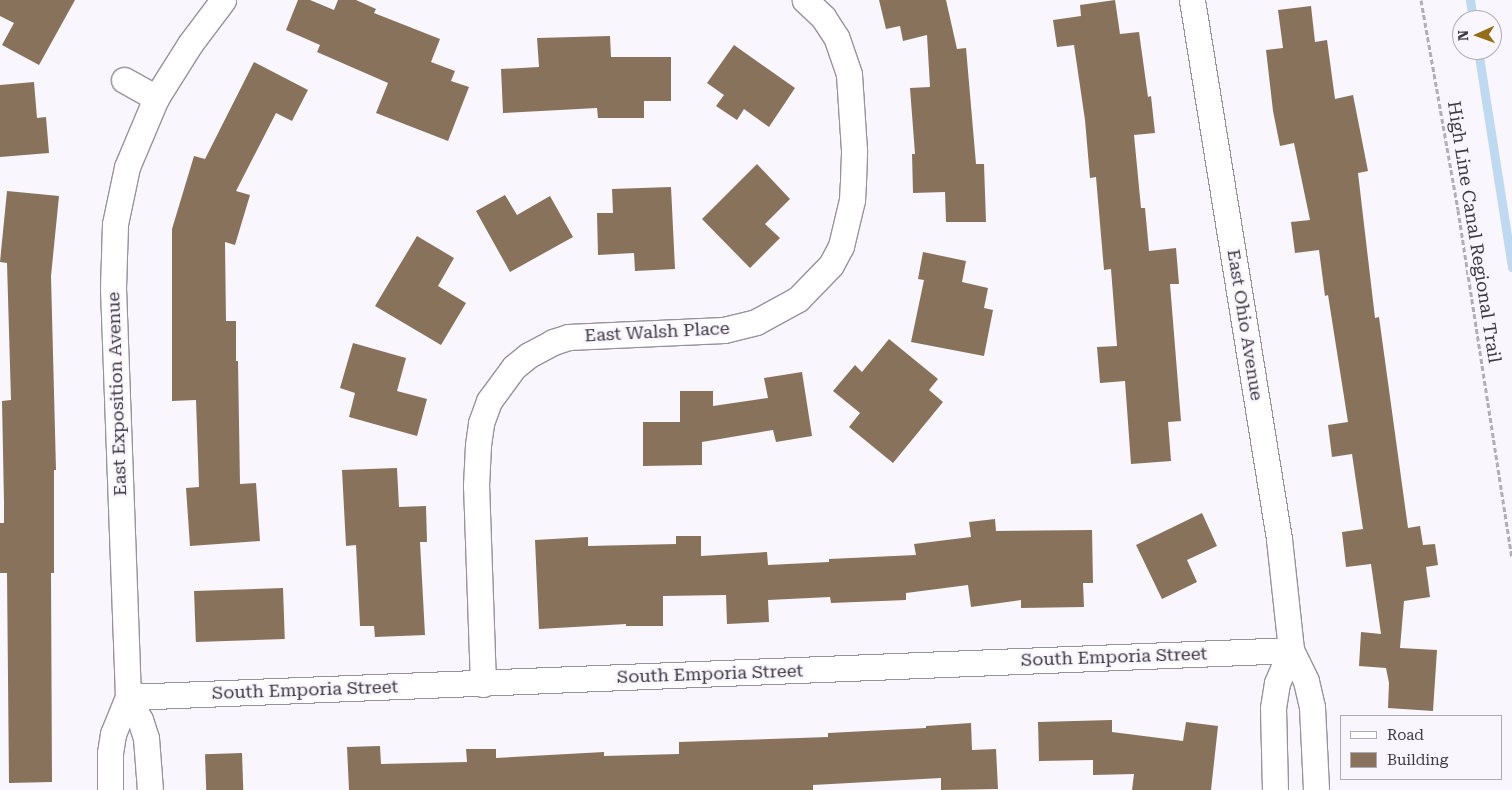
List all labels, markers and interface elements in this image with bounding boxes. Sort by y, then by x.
north arrow [1452,10,1502,60]
text: N [1455,30,1471,41]
street label: High Line Canal Regional Trail [1443,99,1505,365]
street label: East Ohio Avenue [1222,248,1268,402]
street label: East Exposition Avenue [103,291,131,497]
street label: East Walsh Place [584,317,730,347]
street label: South Emporia Street [1020,643,1208,671]
street label: South Emporia Street [616,660,804,688]
street label: South Emporia Street [211,676,399,704]
legend [1340,715,1502,780]
text: Road [1387,726,1424,744]
text: Building [1387,751,1448,769]

